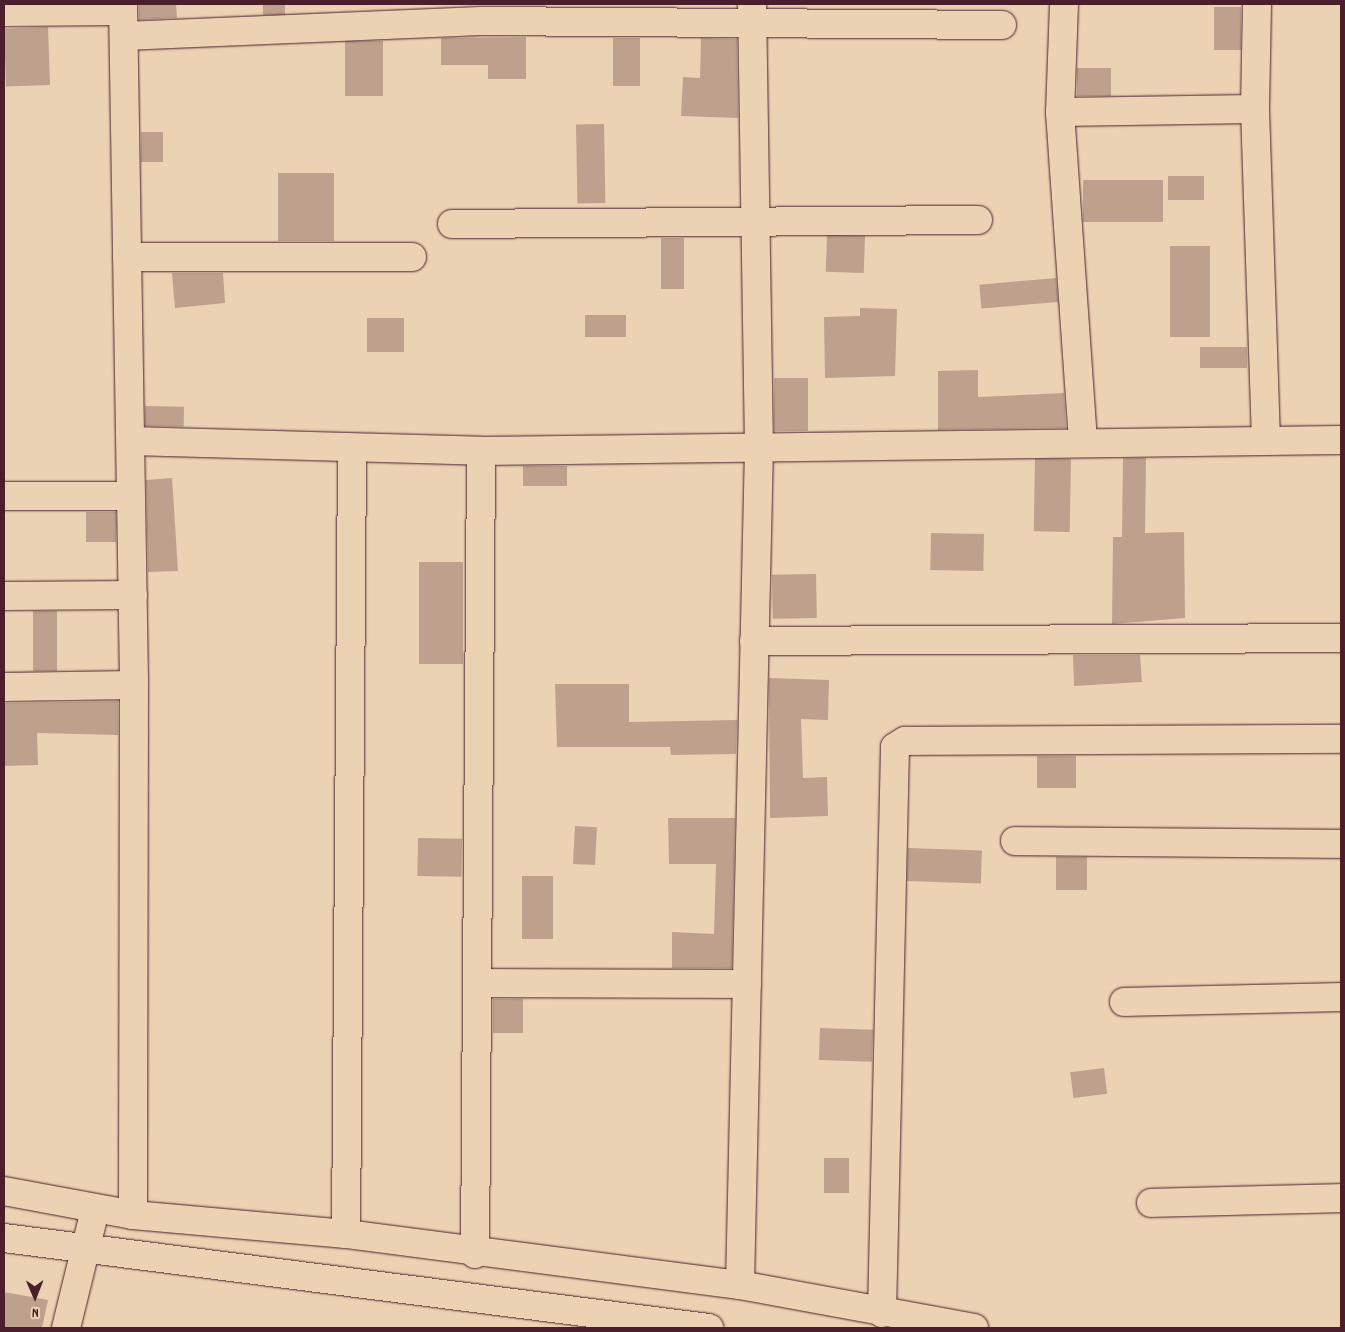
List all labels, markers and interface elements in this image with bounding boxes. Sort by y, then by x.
north arrow [10,1272,60,1322]
text: N [32,1302,39,1322]

